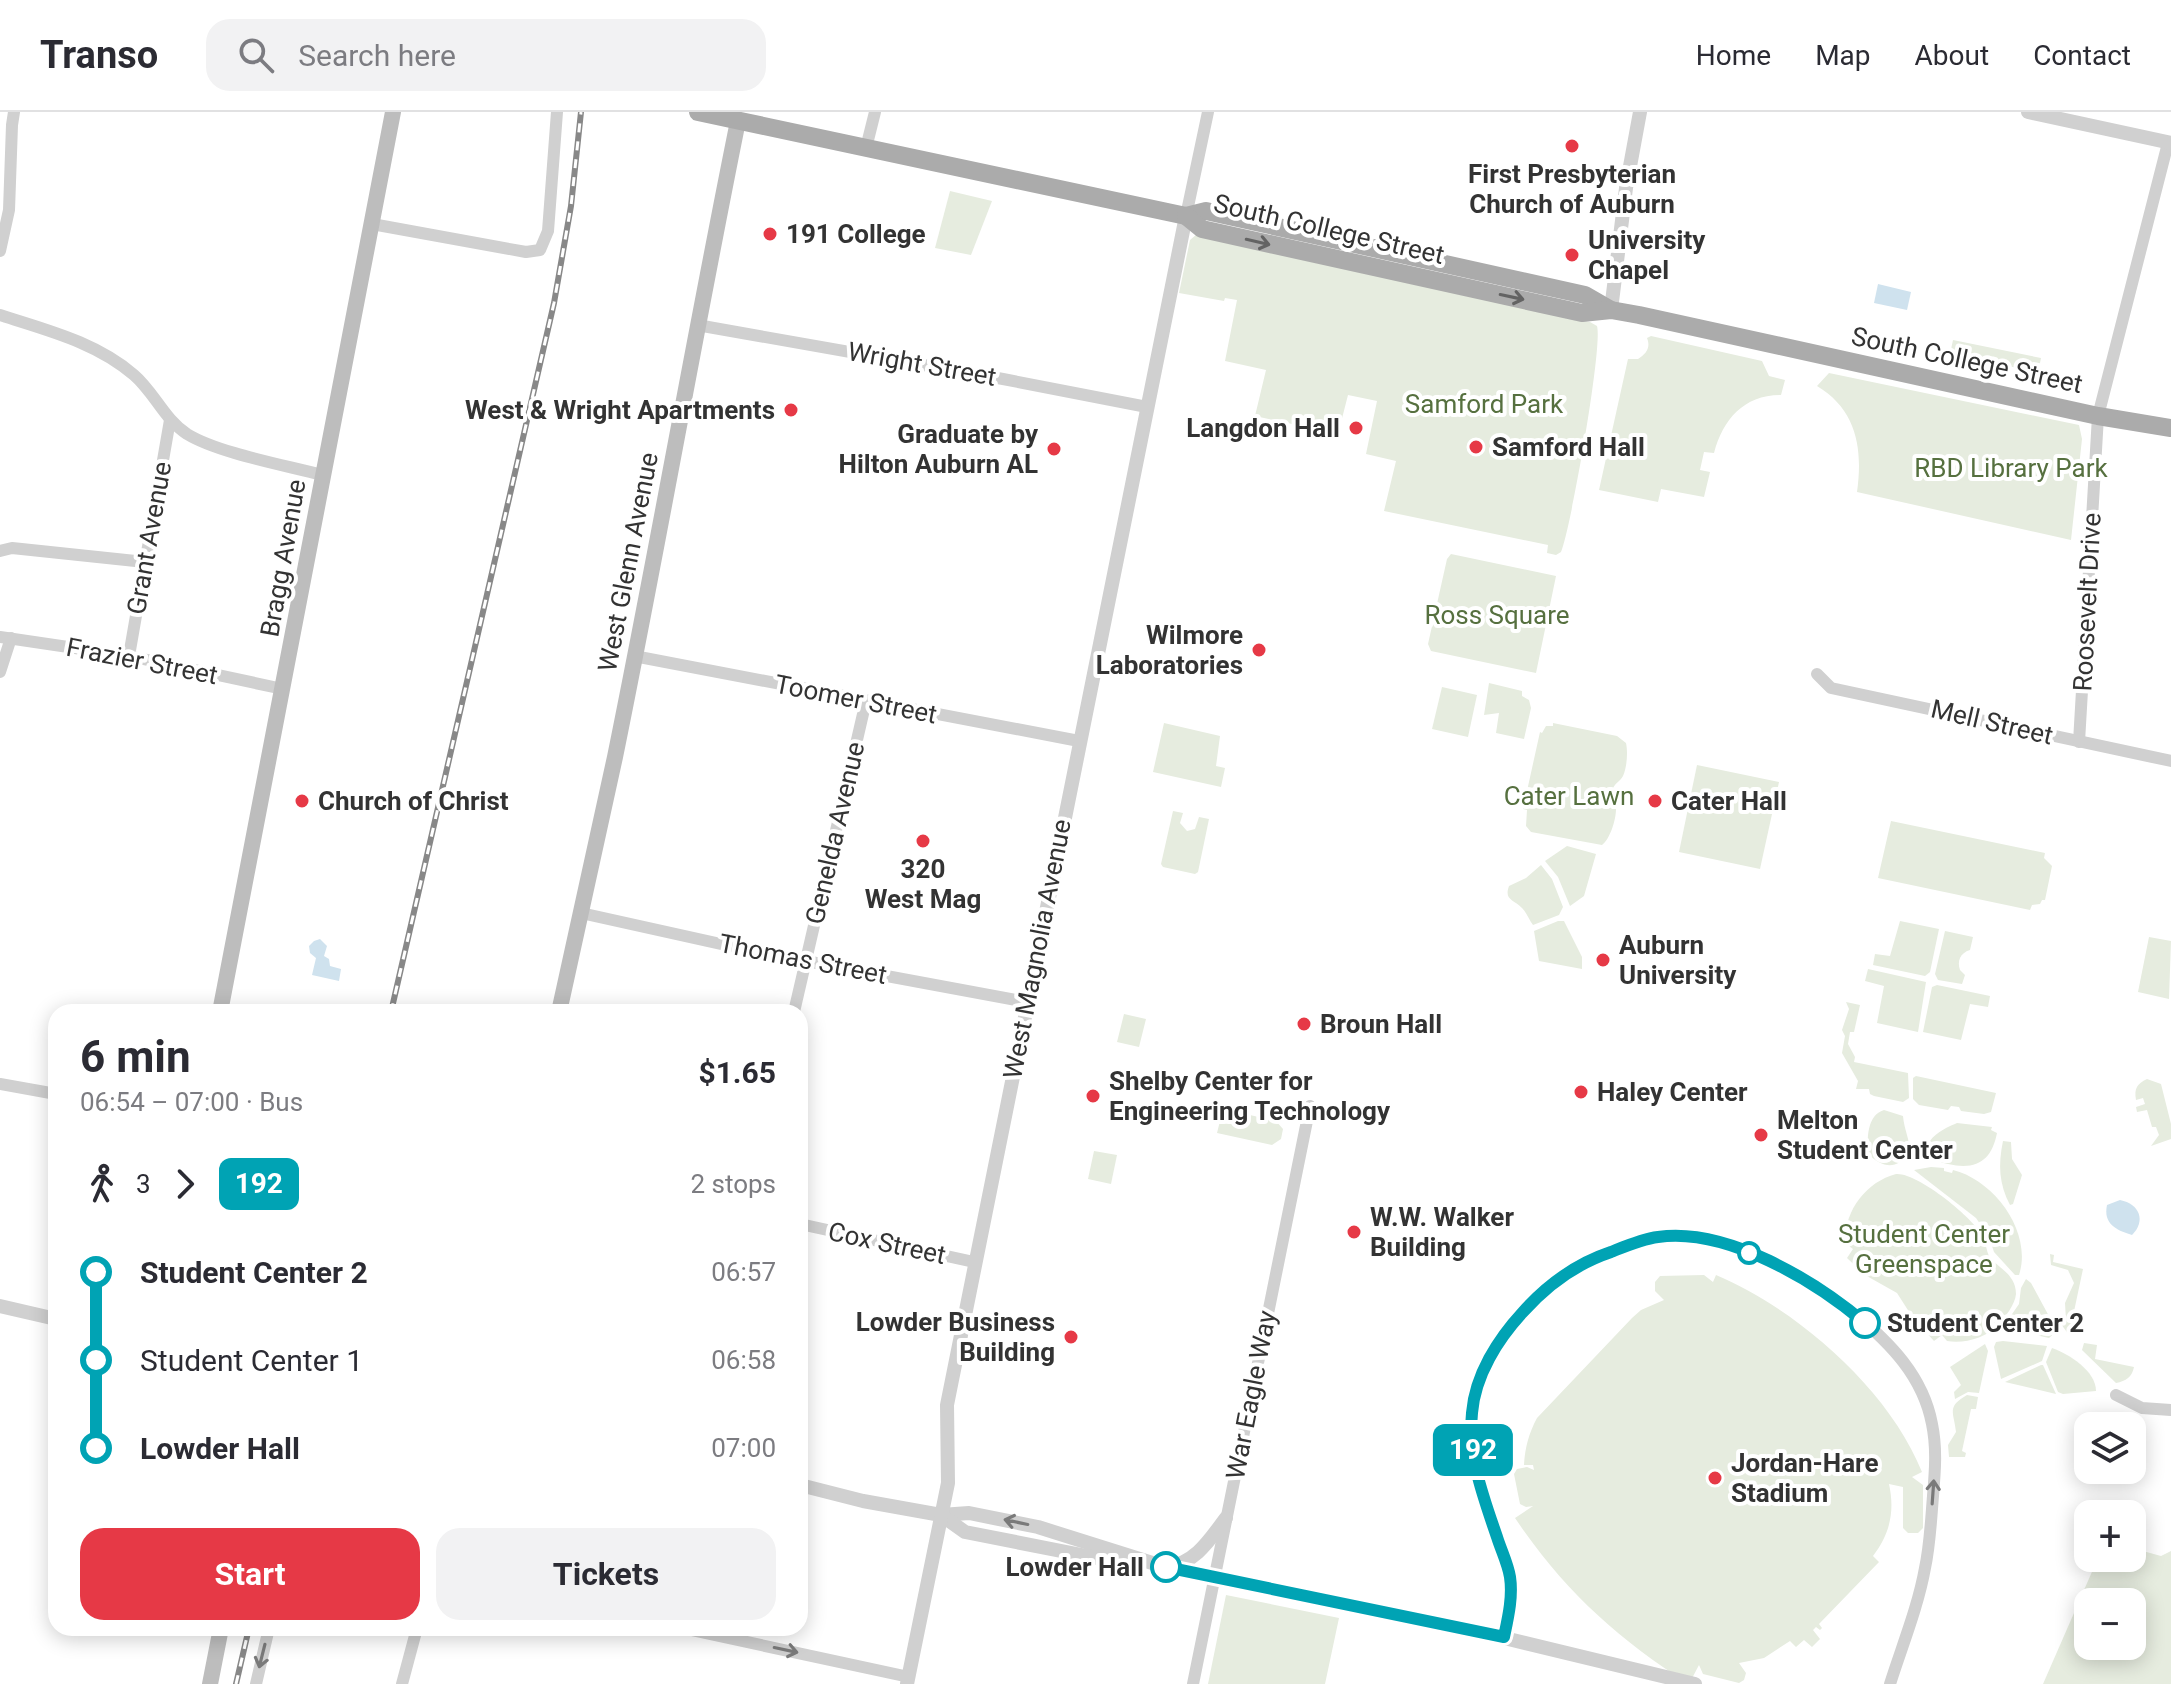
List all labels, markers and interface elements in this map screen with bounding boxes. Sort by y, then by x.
search box [206,19,766,91]
text: Transo [40,33,158,77]
icon: search [234,33,278,77]
text: Search here [298,38,456,73]
text: Home [1696,39,1771,72]
text: Map [1815,39,1871,72]
text: About [1915,39,1989,72]
text: Contact [2033,39,2131,72]
marker: First Presbyterian Church of Auburn [1563,137,1581,155]
place label: First Presbyterian Church of Auburn [1468,159,1676,219]
street label: South College Street [1211,188,1447,270]
place label: 191 College [786,219,926,249]
marker: 191 College [761,225,779,243]
place label: University Chapel [1588,225,1706,285]
one-way arrow [1244,235,1270,250]
marker: University Chapel [1563,246,1581,264]
one-way arrow [1498,290,1524,305]
street label: South College Street [1849,321,2085,399]
street label: Wright Street [845,336,999,392]
park label: Samford Park [1405,389,1564,419]
place label: West & Wright Apartments [465,395,775,425]
marker: West & Wright Apartments [782,401,800,419]
place label: Langdon Hall [1186,413,1340,443]
place label: Graduate by Hilton Auburn AL [839,419,1039,479]
marker: Langdon Hall [1347,419,1365,437]
place label: Samford Hall [1492,432,1645,462]
marker: Samford Hall [1467,438,1485,456]
marker: Graduate by Hilton Auburn AL [1045,440,1063,458]
street label: West Glenn Avenue [592,450,664,674]
park label: RBD Library Park [1914,453,2108,483]
street label: Grant Avenue [121,459,177,617]
street label: Bragg Avenue [254,477,312,639]
street label: Roosevelt Drive [2067,512,2107,692]
park label: Ross Square [1424,600,1570,630]
place label: Wilmore Laboratories [1096,620,1243,680]
street label: Frazier Street [64,632,220,690]
marker: Wilmore Laboratories [1250,641,1268,659]
street label: Toomer Street [772,669,940,729]
street label: Mell Street [1928,693,2056,751]
street label: Genelda Avenue [799,739,871,927]
park label: Cater Lawn [1504,781,1634,811]
place label: Church of Christ [318,786,509,816]
place label: Cater Hall [1671,786,1787,816]
marker: Church of Christ [293,792,311,810]
marker: Cater Hall [1646,792,1664,810]
street label: West Magnolia Avenue [997,817,1077,1081]
marker: 320 West Mag [914,832,932,850]
place label: 320 West Mag [865,854,981,914]
street label: Thomas Street [717,928,889,990]
place label: Auburn University [1619,930,1737,990]
marker: Auburn University [1594,951,1612,969]
place label: Broun Hall [1320,1009,1442,1039]
marker: Broun Hall [1295,1015,1313,1033]
text: 6 min [80,1031,191,1083]
text: $1.65 [698,1055,776,1090]
place label: Shelby Center for Engineering Technology [1109,1066,1391,1126]
place label: Haley Center [1597,1077,1748,1107]
marker: Haley Center [1572,1083,1590,1101]
text: 06:54 – 07:00 · Bus [80,1087,303,1117]
marker: Shelby Center for Engineering Technology [1084,1087,1102,1105]
place label: Melton Student Center [1777,1105,1953,1165]
marker: Melton Student Center [1752,1126,1770,1144]
icon: walk [80,1162,124,1206]
icon: forward [163,1162,207,1206]
text: 192 [235,1167,283,1200]
text: 3 [136,1169,151,1199]
text: 2 stops [690,1169,776,1199]
place label: W.W. Walker Building [1370,1202,1514,1262]
street label: Cox Street [825,1216,949,1270]
park label: Student Center Greenspace [1838,1219,2010,1279]
marker: W.W. Walker Building [1345,1223,1363,1241]
unlabelled marker [1738,1242,1760,1264]
text: Student Center 2 [140,1255,368,1290]
text: 06:57 [711,1257,776,1287]
place label: Lowder Business Building [856,1307,1055,1367]
street label: War Eagle Way [1220,1308,1282,1482]
marker: Student Center 2 [1850,1308,1880,1338]
place label: Student Center 2 [1887,1308,2084,1338]
marker: Lowder Business Building [1062,1328,1080,1346]
text: Student Center 1 [140,1343,363,1378]
text: 06:58 [711,1345,776,1375]
map controls [2074,1412,2146,1660]
button: layers [2074,1412,2146,1484]
line badge: 192 [1427,1424,1519,1476]
text: Lowder Hall [140,1431,300,1466]
text: 07:00 [711,1433,776,1463]
text: 192 [1449,1433,1497,1466]
place label: Jordan-Hare Stadium [1731,1448,1878,1508]
marker: Jordan-Hare Stadium [1706,1469,1724,1487]
one-way arrow [1926,1479,1941,1506]
button: + [2074,1500,2146,1572]
one-way arrow [1004,1514,1030,1529]
button: Start [80,1528,420,1620]
button: Tickets [436,1528,776,1620]
place label: Lowder Hall [1005,1552,1144,1582]
marker: Lowder Hall [1151,1552,1181,1582]
button: − [2074,1588,2146,1660]
one-way arrow [254,1643,269,1668]
one-way arrow [772,1643,798,1658]

